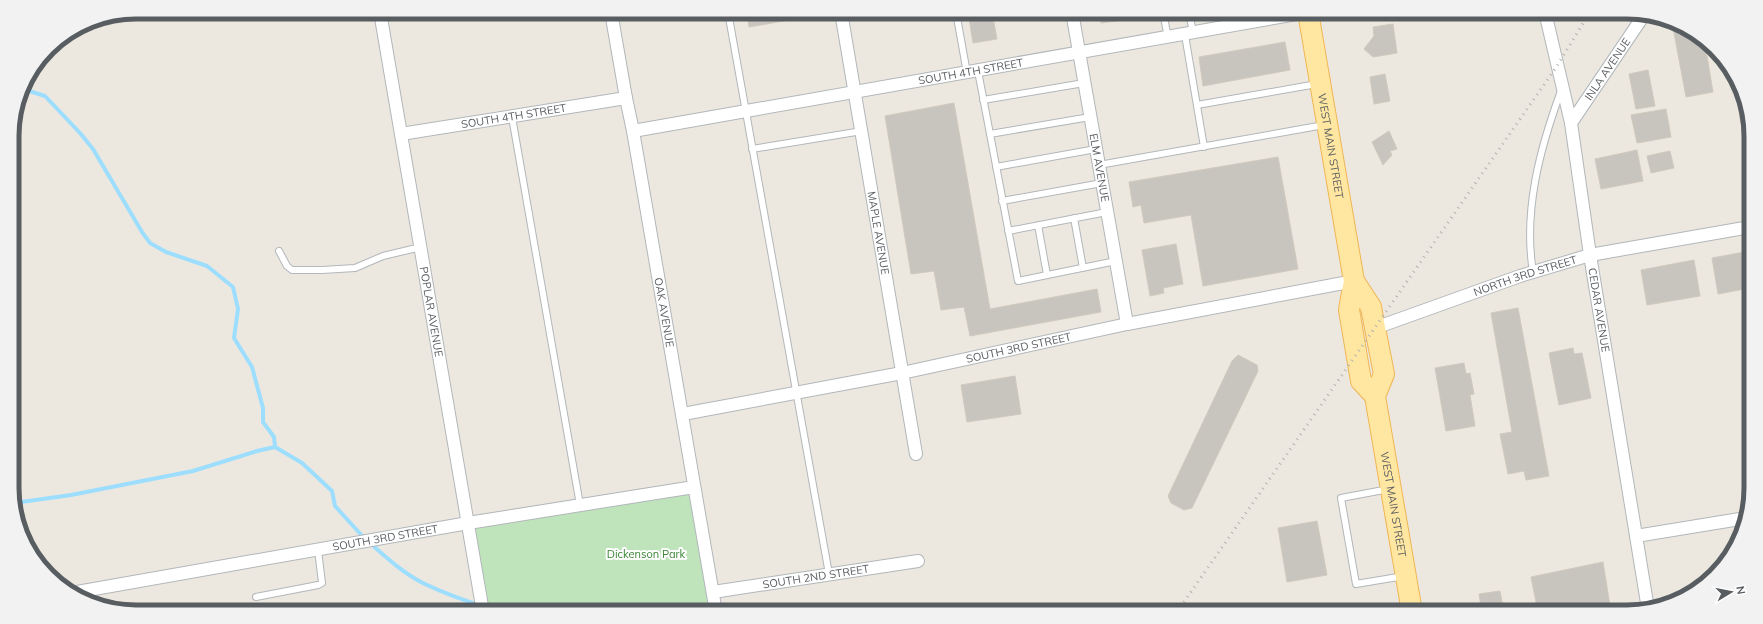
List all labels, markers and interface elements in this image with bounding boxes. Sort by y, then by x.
street label: INLA AVENUE [1581,35,1633,103]
street label: SOUTH 4TH STREET [917,55,1025,88]
street label: WEST MAIN STREET [1315,92,1347,200]
street label: SOUTH 4TH STREET [460,101,568,131]
street label: ELM AVENUE [1087,132,1112,203]
street label: MAPLE AVENUE [865,190,892,276]
street label: NORTH 3RD STREET [1472,252,1579,299]
street label: POPLAR AVENUE [417,265,446,358]
street label: CEDAR AVENUE [1585,267,1613,353]
street label: OAK AVENUE [651,276,677,348]
street label: SOUTH 3RD STREET [965,329,1073,366]
street label: WEST MAIN STREET [1378,451,1410,558]
street label: SOUTH 3RD STREET [331,521,440,554]
park label: Dickenson Park [607,547,686,561]
street label: SOUTH 2ND STREET [762,561,870,591]
north arrow [1711,572,1751,612]
text: N [1733,585,1748,596]

